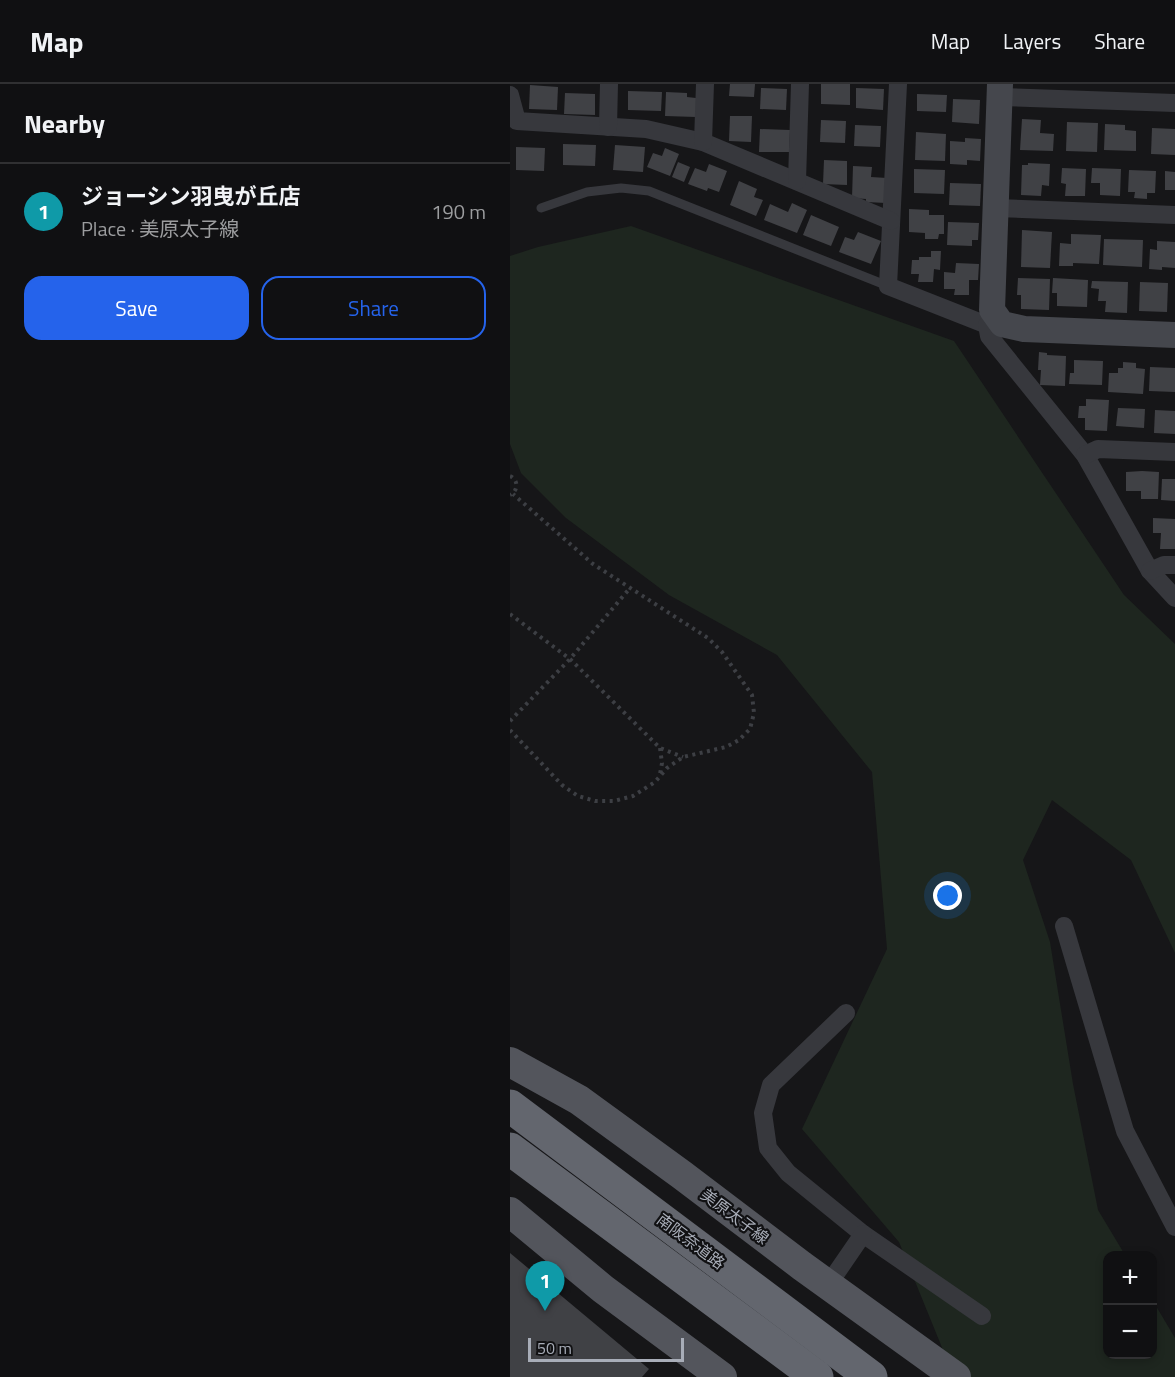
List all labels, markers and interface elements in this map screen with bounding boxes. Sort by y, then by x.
text: Map [30,20,84,63]
text: Map [931,25,970,57]
text: Layers [1003,25,1061,57]
text: Share [1094,25,1145,57]
text: Nearby [24,104,105,143]
text: ジョーシン羽曳が丘店 [81,179,301,213]
text: 1 [38,196,49,227]
text: 190 m [431,196,486,227]
text: Place · 美原太子線 [81,213,239,244]
button: Save [24,276,249,340]
button: Share [261,276,486,340]
your location [933,881,962,910]
street label: 美原太子線 [696,1182,774,1250]
street label: 南阪奈道路 [652,1207,730,1275]
map controls [1103,1251,1157,1359]
button: + [1103,1251,1157,1305]
pin: 1 [525,1262,564,1311]
button: − [1103,1305,1157,1359]
scale bar [528,1335,684,1362]
text: 50 m [537,1336,572,1360]

